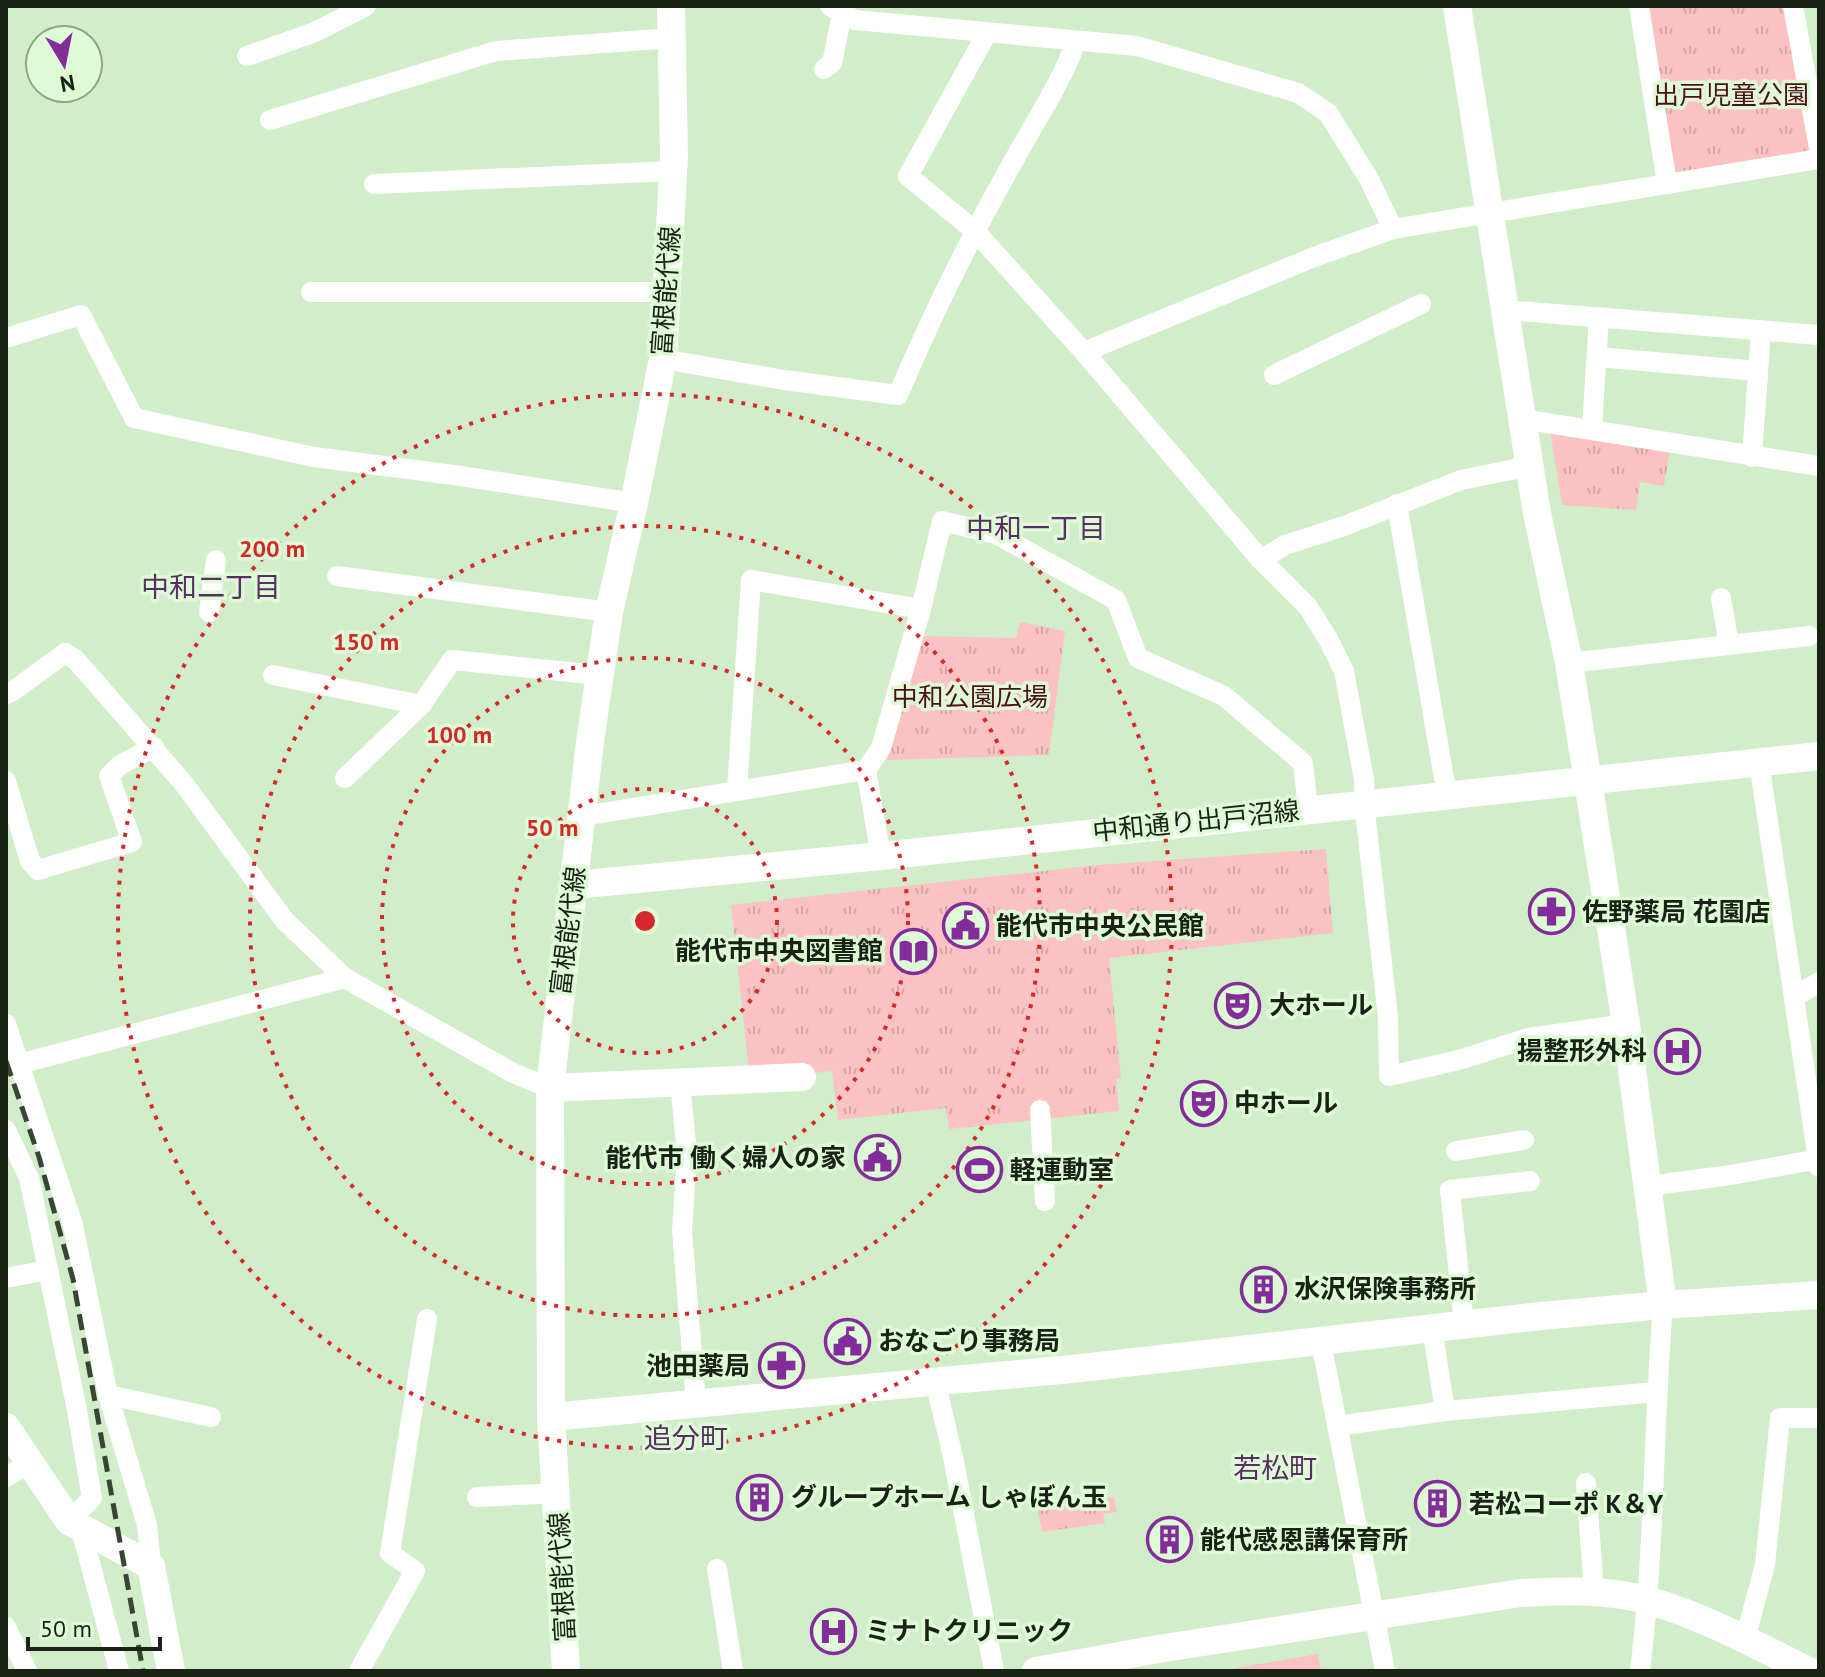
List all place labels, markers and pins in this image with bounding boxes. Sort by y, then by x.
pharmacy icon: 佐野薬局 花園店 [1527,888,1575,936]
place label: 佐野薬局 花園店 [1582,895,1771,928]
public building icon: 能代市中央公民館 [941,902,989,950]
centre of rings [631,907,659,935]
place label: 能代市中央公民館 [996,909,1204,942]
library icon: 能代市中央図書館 [890,927,938,975]
place label: 能代市中央図書館 [675,934,883,967]
theatre icon: 大ホール [1214,981,1262,1029]
place label: 大ホール [1269,988,1373,1021]
hospital icon: 揚整形外科 [1654,1027,1702,1075]
place label: 揚整形外科 [1517,1034,1647,1067]
theatre icon: 中ホール [1179,1079,1227,1127]
place label: 中ホール [1234,1086,1338,1119]
public building icon: 能代市 働く婦人の家 [853,1134,901,1182]
place label: 能代市 働く婦人の家 [605,1141,846,1174]
sports icon: 軽運動室 [955,1146,1003,1194]
place label: 軽運動室 [1010,1153,1114,1186]
building icon: 水沢保険事務所 [1239,1265,1287,1313]
place label: 水沢保険事務所 [1294,1272,1476,1305]
public building icon: おなごり事務局 [823,1317,871,1365]
place label: おなごり事務局 [878,1324,1060,1357]
pharmacy icon: 池田薬局 [757,1342,805,1390]
place label: 池田薬局 [646,1349,750,1382]
building icon: グループホーム しゃぼん玉 [736,1473,784,1521]
place label: グループホーム しゃぼん玉 [791,1480,1107,1513]
building icon: 若松コーポ K＆Y [1414,1480,1462,1528]
place label: 若松コーポ K＆Y [1469,1487,1664,1520]
building icon: 能代感恩講保育所 [1145,1516,1193,1564]
place label: 能代感恩講保育所 [1200,1523,1408,1556]
hospital icon: ミナトクリニック [810,1607,858,1655]
place label: ミナトクリニック [865,1614,1073,1647]

